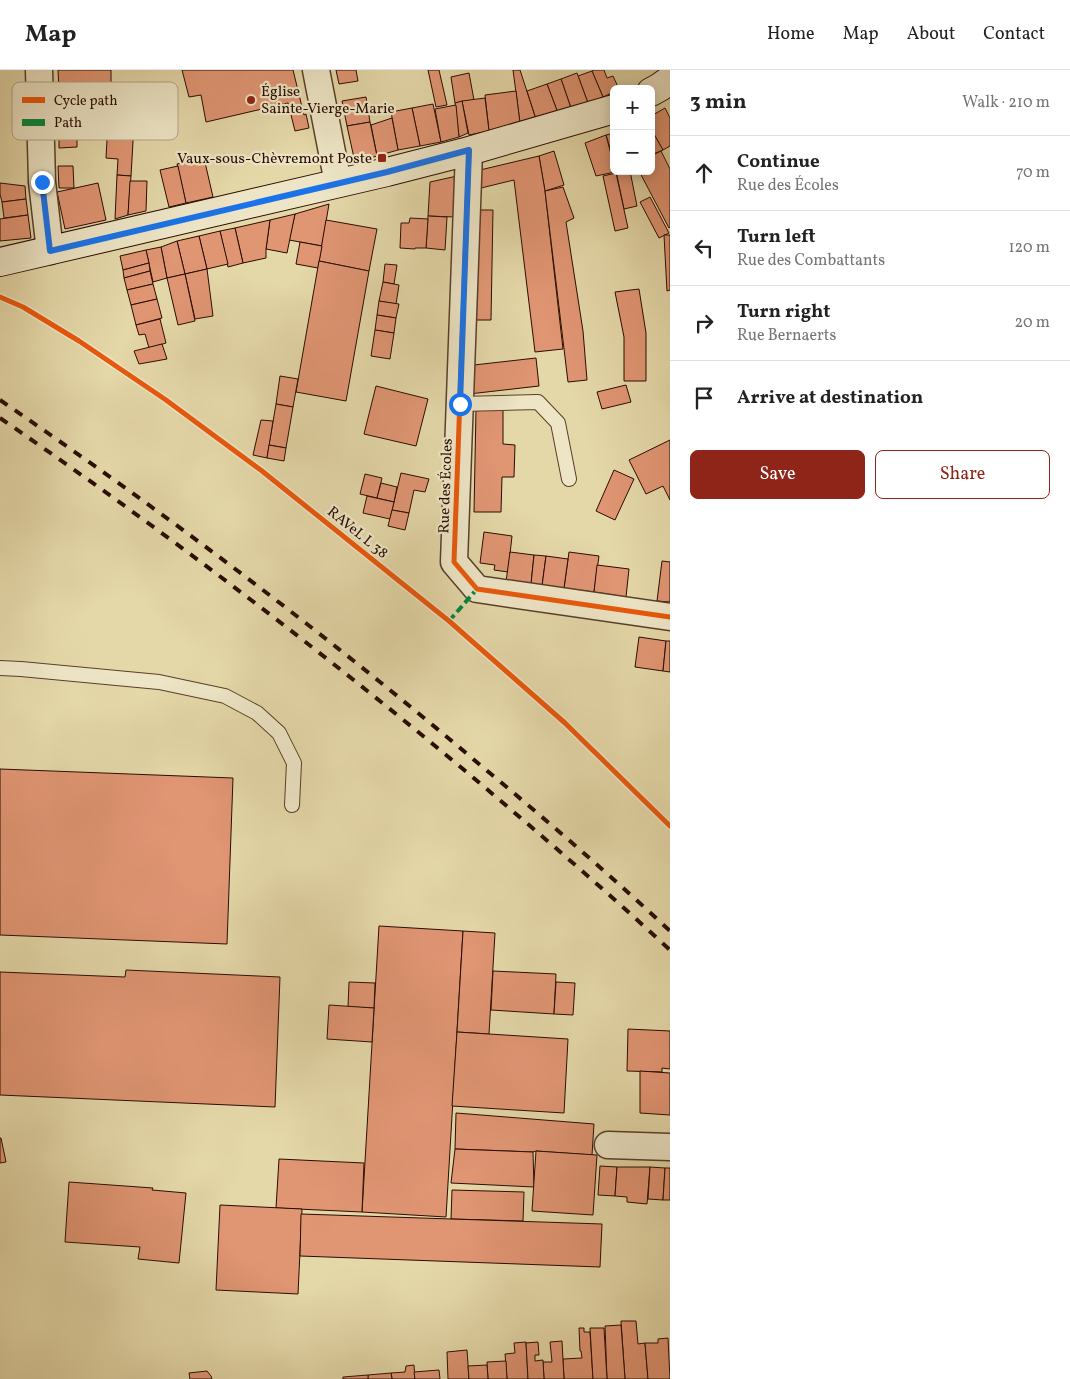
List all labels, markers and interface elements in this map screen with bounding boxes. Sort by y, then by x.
text: Map [25,18,76,52]
text: Home [767,22,815,47]
text: Map [843,22,879,47]
text: About [907,22,955,47]
text: Contact [983,22,1045,47]
legend [12,82,178,140]
place label: Église Sainte-Vierge-Marie [261,82,395,120]
map controls [610,85,655,175]
button: + [610,85,655,130]
text: 3 min [690,88,746,117]
text: Cycle path [54,92,118,111]
text: Walk · 210 m [962,92,1050,114]
marker: Église Sainte-Vierge-Marie [245,94,257,106]
text: Path [54,114,82,133]
button: − [610,130,655,175]
place label: Vaux-sous-Chèvremont Poste [177,149,372,170]
text: Continue [737,149,820,175]
marker: Vaux-sous-Chèvremont Poste [376,152,388,164]
icon: ahead [690,159,718,187]
text: 70 m [1016,162,1050,184]
route end [31,171,54,194]
text: Rue des Écoles [737,175,839,197]
text: Turn left [737,224,816,250]
icon: left [690,234,718,262]
text: 120 m [1008,237,1050,259]
text: Rue des Combattants [737,250,885,272]
text: Turn right [737,299,830,325]
icon: right [690,309,718,337]
text: 20 m [1015,312,1050,334]
text: Rue Bernaerts [737,325,836,347]
icon: arrive [690,384,718,412]
text: Arrive at destination [737,385,923,411]
route start [449,393,472,416]
street label: Rue des Écoles [434,438,459,534]
button: Save [690,450,865,499]
button: Share [875,450,1050,499]
street label: RAVeL L 38 [322,502,392,564]

